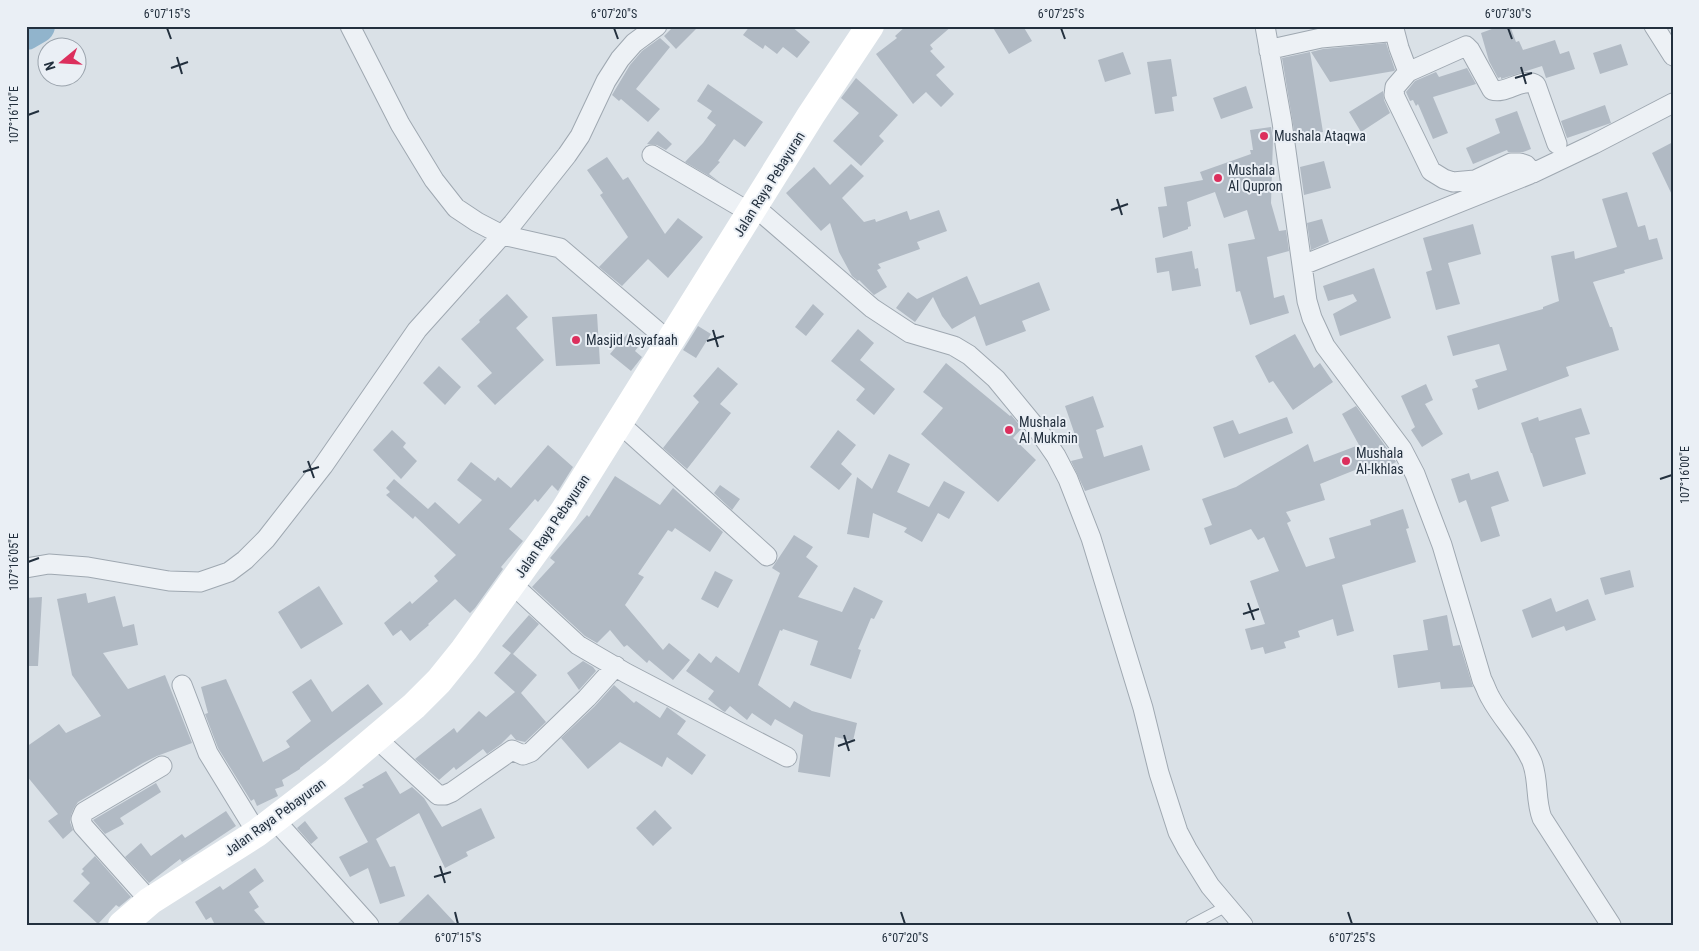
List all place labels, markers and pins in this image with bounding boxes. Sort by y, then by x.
place label: Mushala Ataqwa [1274,128,1366,144]
marker: Mushala Ataqwa [1258,130,1270,142]
place label: Mushala Al Qupron [1228,162,1283,194]
marker: Mushala Al Qupron [1212,172,1224,184]
place label: Masjid Asyafaah [586,332,678,348]
marker: Masjid Asyafaah [570,334,582,346]
place label: Mushala Al Mukmin [1019,414,1078,446]
marker: Mushala Al Mukmin [1003,424,1015,436]
place label: Mushala Al-Ikhlas [1356,445,1404,477]
marker: Mushala Al-Ikhlas [1340,455,1352,467]

